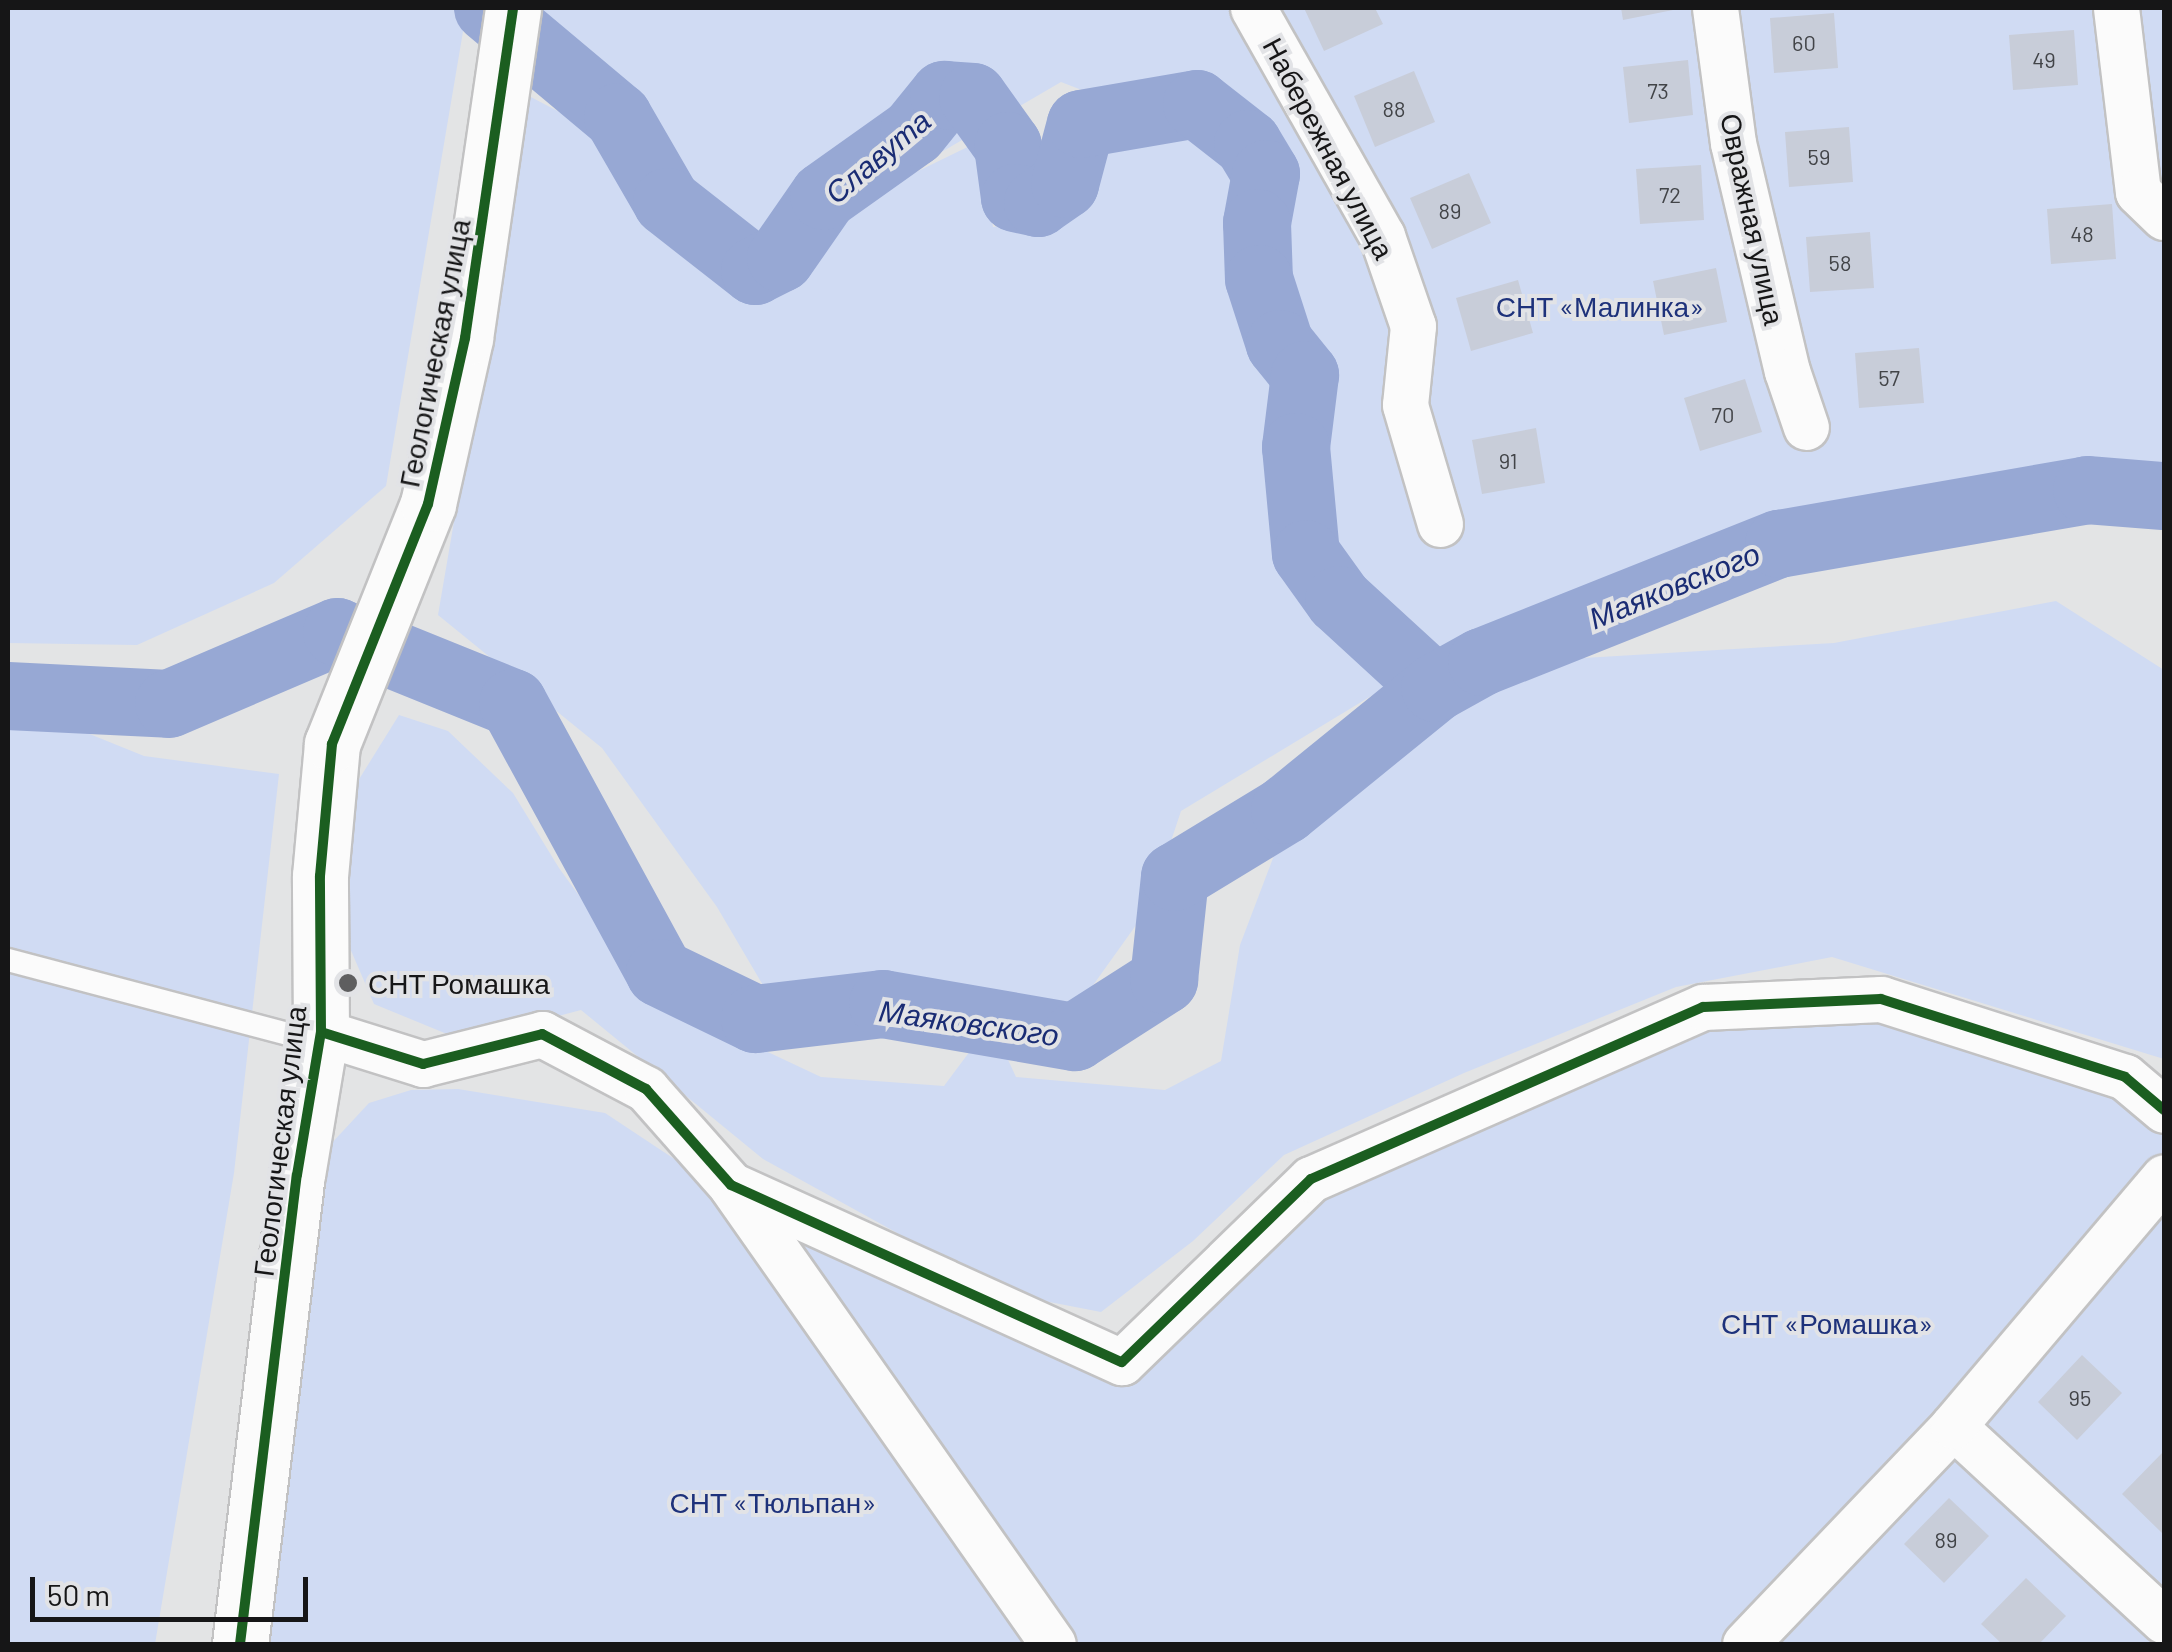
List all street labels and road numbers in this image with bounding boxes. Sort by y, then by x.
street label: Набережная улица [1257,32,1401,264]
street label: Овражная улица [1714,110,1792,328]
street label: Геологическая улица [392,216,476,490]
street label: Геологическая улица [246,1004,312,1278]

